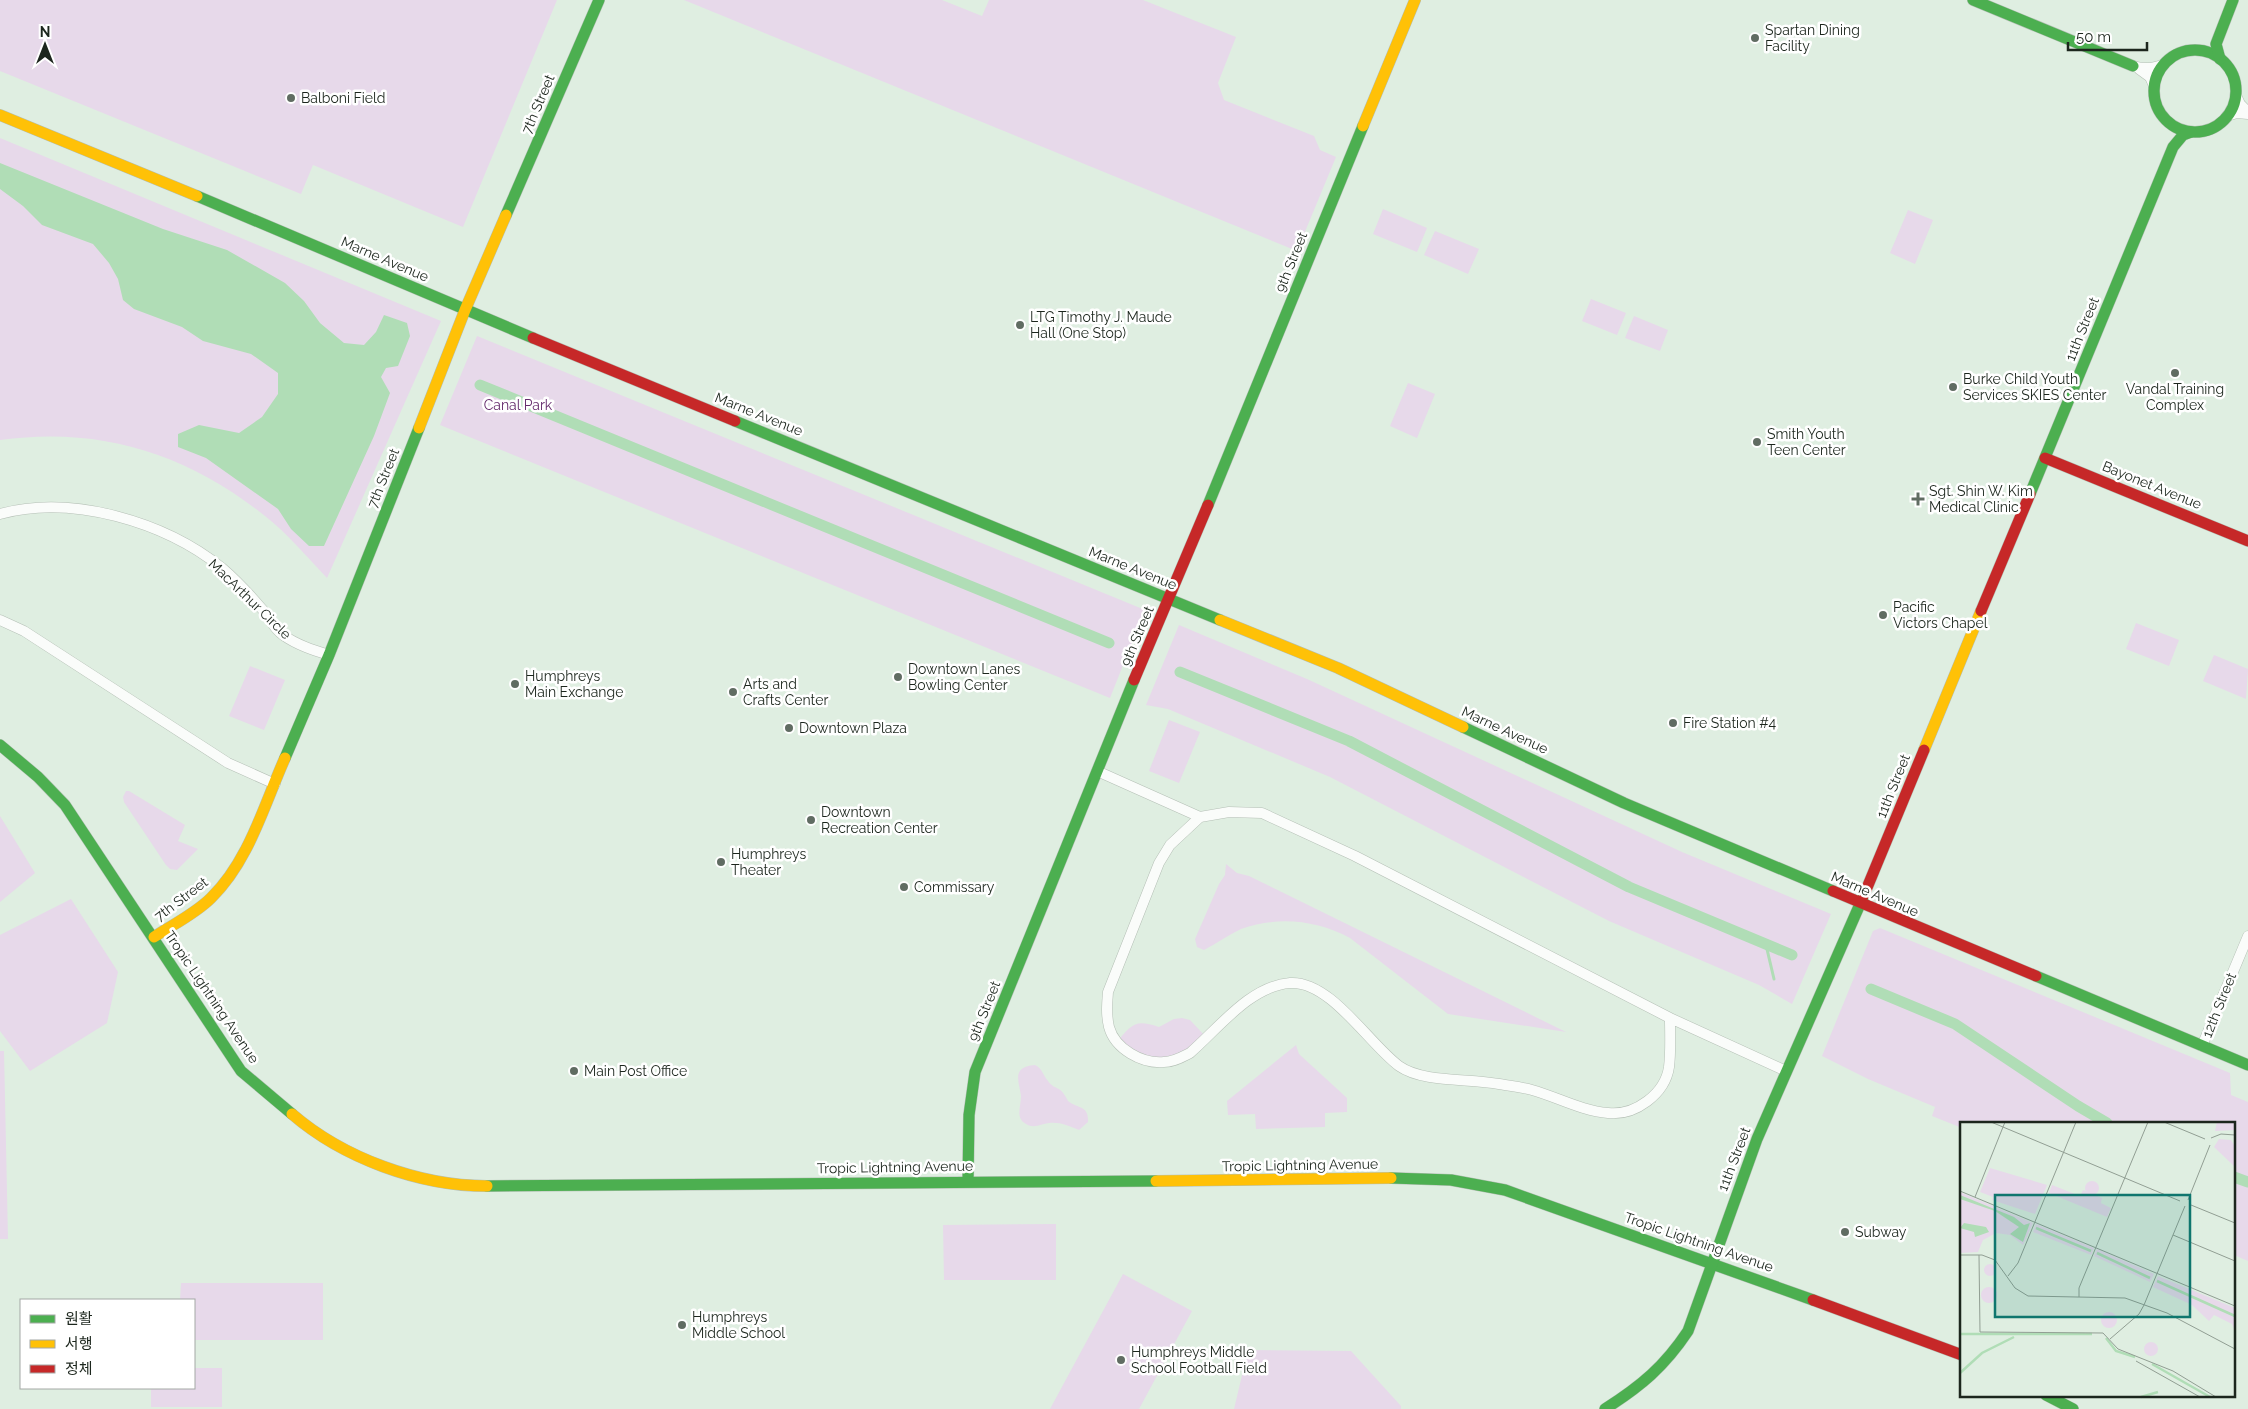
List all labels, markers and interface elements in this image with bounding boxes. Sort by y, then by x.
north arrow [20,20,70,70]
scale bar [2068,20,2147,52]
place label: Spartan Dining Facility [1765,22,1860,54]
text: N [40,24,50,40]
text: 50 m [2076,28,2111,46]
marker: Spartan Dining Facility [1749,32,1761,44]
street label: 7th Street [518,72,558,136]
place label: Balboni Field [301,90,386,106]
marker: Balboni Field [285,92,297,104]
street label: 9th Street [1272,229,1310,294]
street label: Marne Avenue [339,233,431,285]
street label: 11th Street [2062,295,2102,363]
place label: LTG Timothy J. Maude Hall (One Stop) [1030,309,1172,341]
marker: LTG Timothy J. Maude Hall (One Stop) [1014,319,1026,331]
marker: Vandal Training Complex [2169,367,2181,379]
place label: Burke Child Youth Services SKIES Center [1963,371,2107,403]
marker: Burke Child Youth Services SKIES Center [1947,381,1959,393]
place label: Vandal Training Complex [2126,381,2224,413]
street label: Marne Avenue [713,389,805,439]
park label: Canal Park [484,397,553,413]
place label: Smith Youth Teen Center [1767,426,1846,458]
marker: Smith Youth Teen Center [1751,436,1763,448]
street label: 7th Street [364,446,402,510]
street label: Bayonet Avenue [2100,458,2204,512]
place label: Sgt. Shin W. Kim Medical Clinic [1929,483,2033,515]
marker: Sgt. Shin W. Kim Medical Clinic [1911,492,1925,506]
street label: Marne Avenue [1087,543,1179,593]
street label: MacArthur Circle [206,556,294,642]
place label: Pacific Victors Chapel [1893,599,1988,631]
street label: 9th Street [1117,603,1157,668]
marker: Pacific Victors Chapel [1877,609,1889,621]
place label: Downtown Lanes Bowling Center [908,661,1020,693]
place label: Humphreys Main Exchange [525,668,623,700]
marker: Downtown Lanes Bowling Center [892,671,904,683]
place label: Arts and Crafts Center [743,676,828,708]
marker: Humphreys Main Exchange [509,678,521,690]
marker: Arts and Crafts Center [727,686,739,698]
street label: Marne Avenue [1459,703,1551,757]
place label: Fire Station #4 [1683,715,1777,731]
marker: Fire Station #4 [1667,717,1679,729]
place label: Downtown Plaza [799,720,907,736]
marker: Downtown Plaza [783,722,795,734]
street label: 11th Street [1873,752,1913,820]
place label: Downtown Recreation Center [821,804,938,836]
marker: Downtown Recreation Center [805,814,817,826]
place label: Humphreys Theater [731,846,806,878]
marker: Humphreys Theater [715,856,727,868]
street label: Marne Avenue [1829,868,1921,920]
street label: 7th Street [151,874,211,924]
place label: Commissary [914,879,995,895]
marker: Commissary [898,881,910,893]
street label: Tropic Lightning Avenue [162,928,262,1066]
street label: 12th Street [2199,970,2239,1040]
street label: 9th Street [965,978,1003,1043]
place label: Main Post Office [584,1063,687,1079]
marker: Main Post Office [568,1065,580,1077]
inset map [1960,1122,2236,1396]
street label: 11th Street [1714,1124,1754,1193]
street label: Tropic Lightning Avenue [1222,1156,1378,1174]
street label: Tropic Lightning Avenue [817,1158,973,1176]
street label: Tropic Lightning Avenue [1623,1209,1775,1275]
place label: Subway [1855,1224,1907,1240]
marker: Subway [1839,1226,1851,1238]
legend [20,1299,195,1389]
place label: Humphreys Middle School [692,1309,785,1341]
text: 원활 [65,1310,93,1328]
marker: Humphreys Middle School [676,1319,688,1331]
text: 서행 [65,1335,93,1353]
place label: Humphreys Middle School Football Field [1131,1344,1267,1376]
marker: Humphreys Middle School Football Field [1115,1354,1127,1366]
text: 정체 [65,1360,93,1378]

